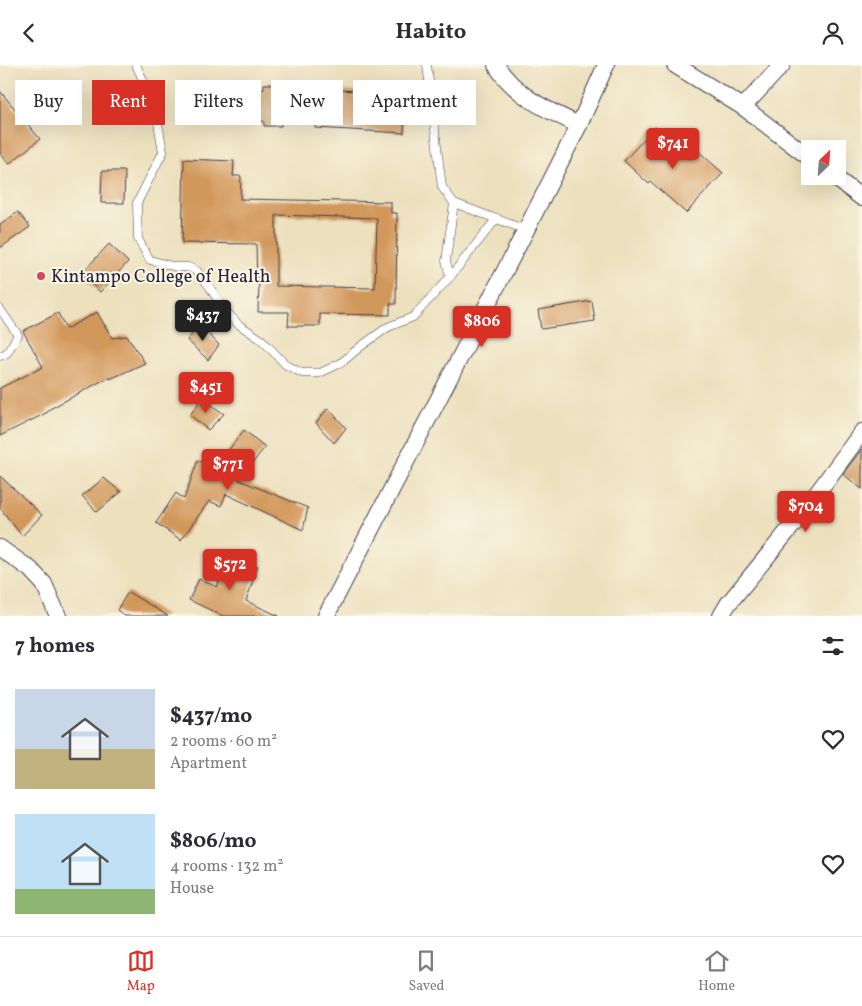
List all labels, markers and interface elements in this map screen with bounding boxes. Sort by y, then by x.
text: Habito [396,17,466,48]
icon: back [15,19,43,47]
icon: person [819,19,847,47]
chip: Buy [15,80,82,125]
chip: Rent [92,80,165,125]
chip: Filters [175,80,261,125]
chip: New [271,80,343,125]
chip: Apartment [353,80,476,125]
pin: $741 [643,127,703,170]
text: $741 [657,133,689,155]
north arrow [801,140,846,185]
map controls [801,140,846,185]
place label: Kintampo College of Health [51,265,271,290]
marker: Kintampo College of Health [35,270,47,282]
pin: $437 [173,299,233,342]
text: $437 [186,305,220,327]
pin: $806 [452,305,512,348]
text: $806 [464,311,500,333]
pin: $451 [176,371,236,414]
text: $451 [190,377,222,399]
pin: $771 [198,449,258,491]
text: $771 [213,454,243,476]
pin: $704 [776,491,836,533]
text: $704 [788,496,824,518]
pin: $572 [200,549,260,591]
text: $572 [214,554,246,576]
text: 7 homes [15,632,95,661]
icon: filters [819,632,847,660]
text: $437/mo [170,702,252,731]
icon: home [55,709,115,769]
icon: heart [819,725,847,753]
text: 2 rooms · 60 m² [170,731,277,753]
text: Apartment [170,753,247,775]
text: $806/mo [170,827,257,856]
icon: home [55,834,115,894]
icon: heart [819,850,847,878]
text: 4 rooms · 132 m² [170,856,283,878]
text: House [170,878,214,900]
tab: Map [127,947,155,996]
tab: Saved [408,947,445,996]
tab: Home [698,947,735,996]

